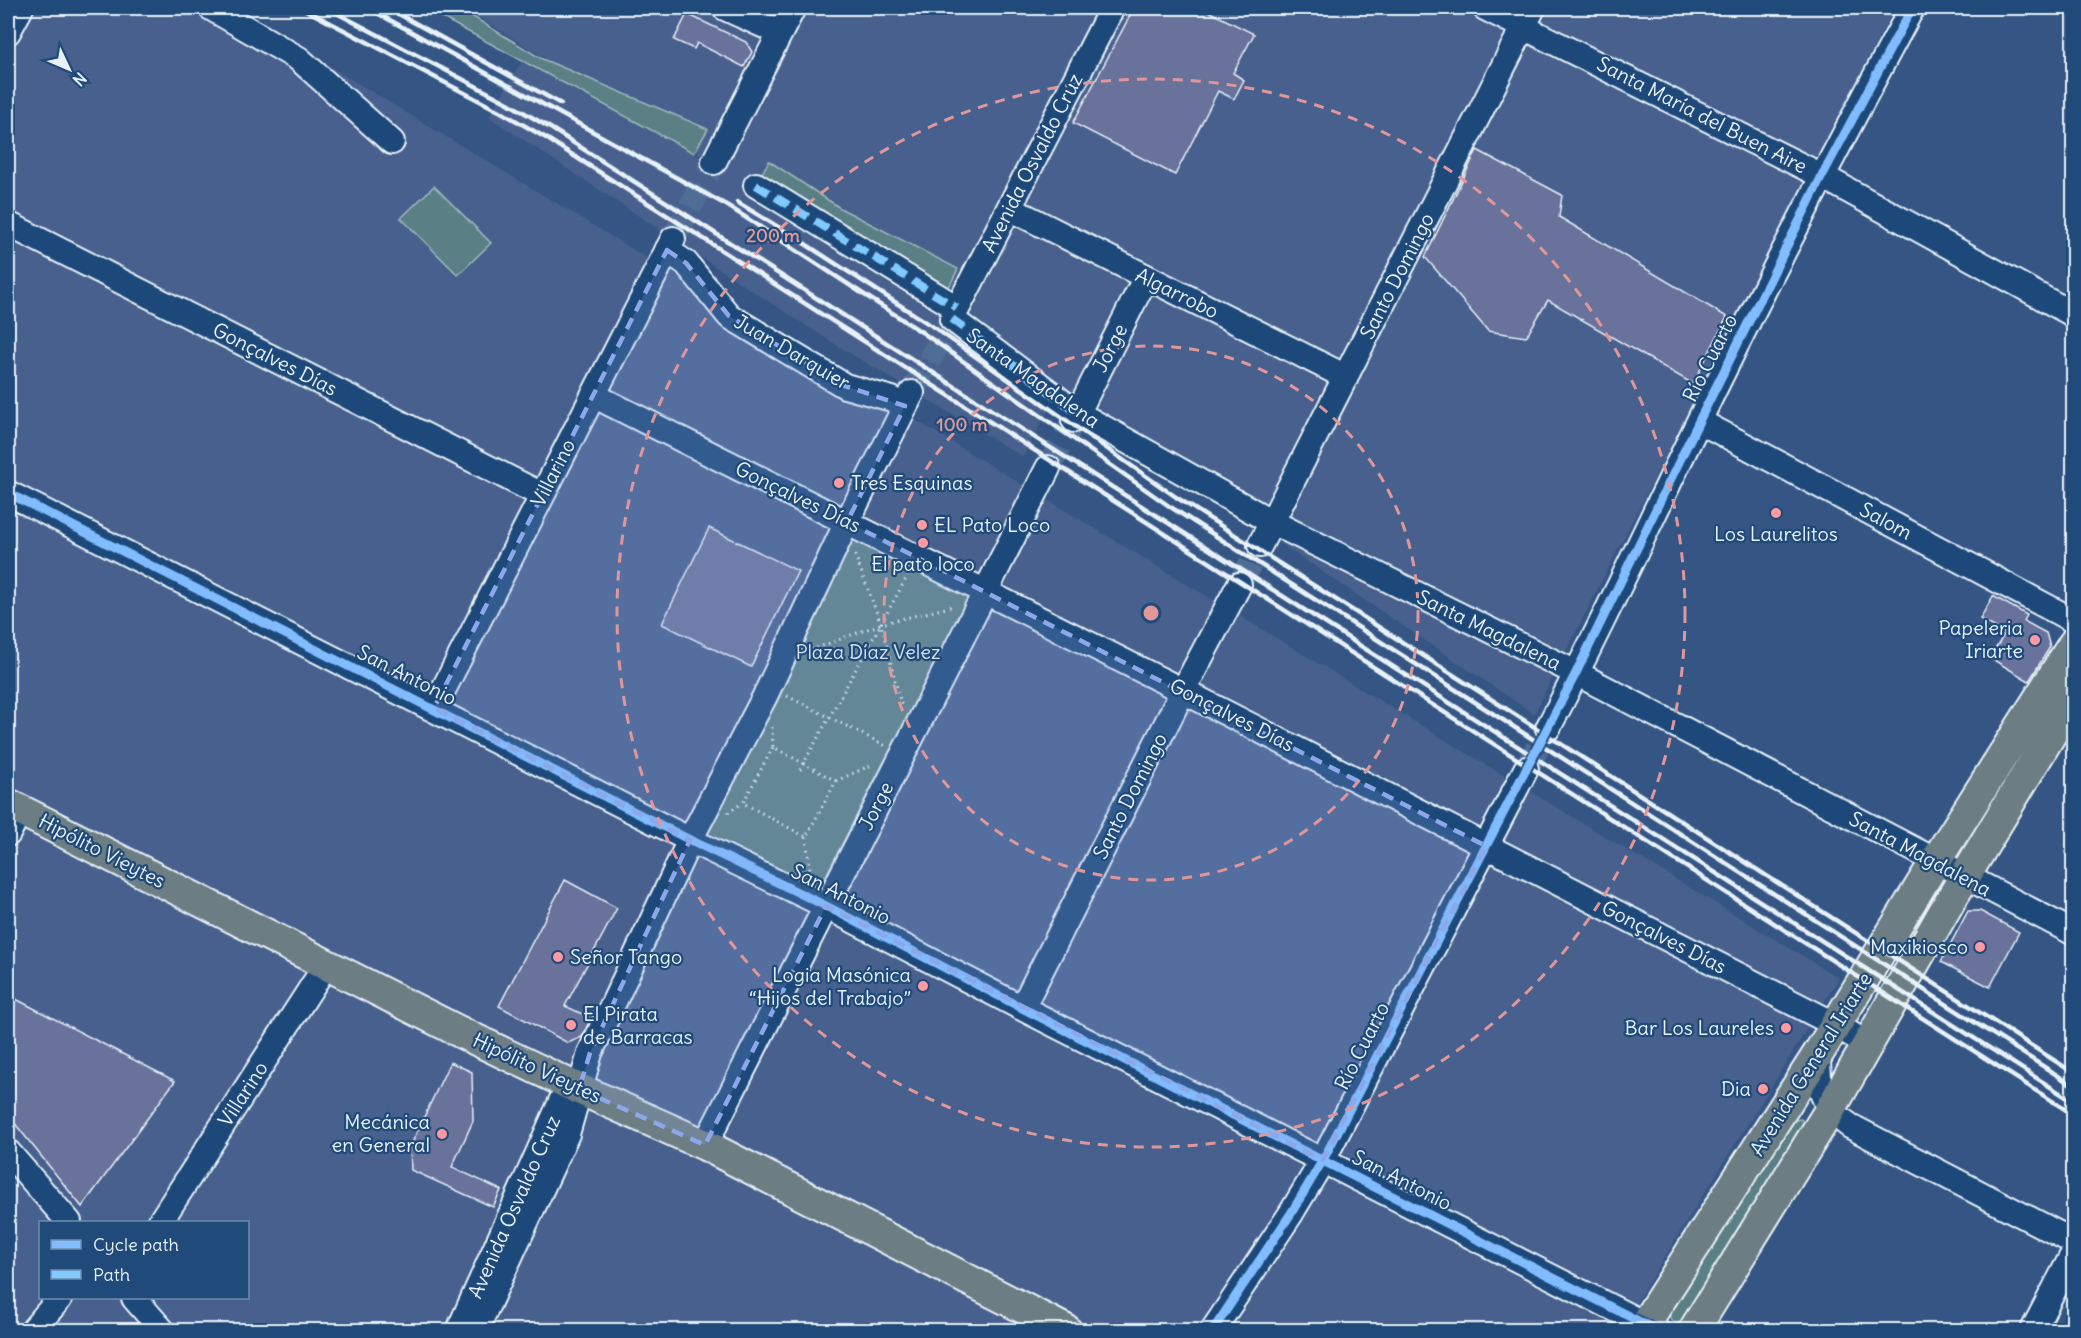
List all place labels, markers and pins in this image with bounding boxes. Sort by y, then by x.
place label: Tres Esquinas [851,470,972,495]
marker: Tres Esquinas [832,476,846,490]
marker: Los Laurelitos [1769,506,1783,520]
place label: EL Pato Loco [934,512,1050,537]
marker: EL Pato Loco [915,518,929,532]
place label: Los Laurelitos [1714,521,1838,546]
marker: El pato loco [916,536,930,550]
place label: El pato loco [871,551,975,576]
centre of rings [1141,603,1161,623]
place label: Papeleria Iriarte [1939,615,2023,663]
marker: Papeleria Iriarte [2028,633,2042,647]
place label: Maxikiosco [1870,934,1968,959]
marker: Maxikiosco [1973,940,1987,954]
place label: Señor Tango [570,944,682,969]
marker: Señor Tango [551,950,565,964]
place label: Logia Masónica “Hijos del Trabajo” [749,962,911,1010]
marker: Logia Masónica “Hijos del Trabajo” [916,979,930,993]
place label: El Pirata de Barracas [583,1001,693,1049]
place label: Bar Los Laureles [1624,1015,1774,1040]
marker: El Pirata de Barracas [564,1018,578,1032]
marker: Bar Los Laureles [1779,1021,1793,1035]
place label: Dia [1721,1076,1751,1101]
marker: Dia [1756,1082,1770,1096]
place label: Mecánica en General [331,1109,430,1157]
marker: Mecánica en General [435,1127,449,1141]

